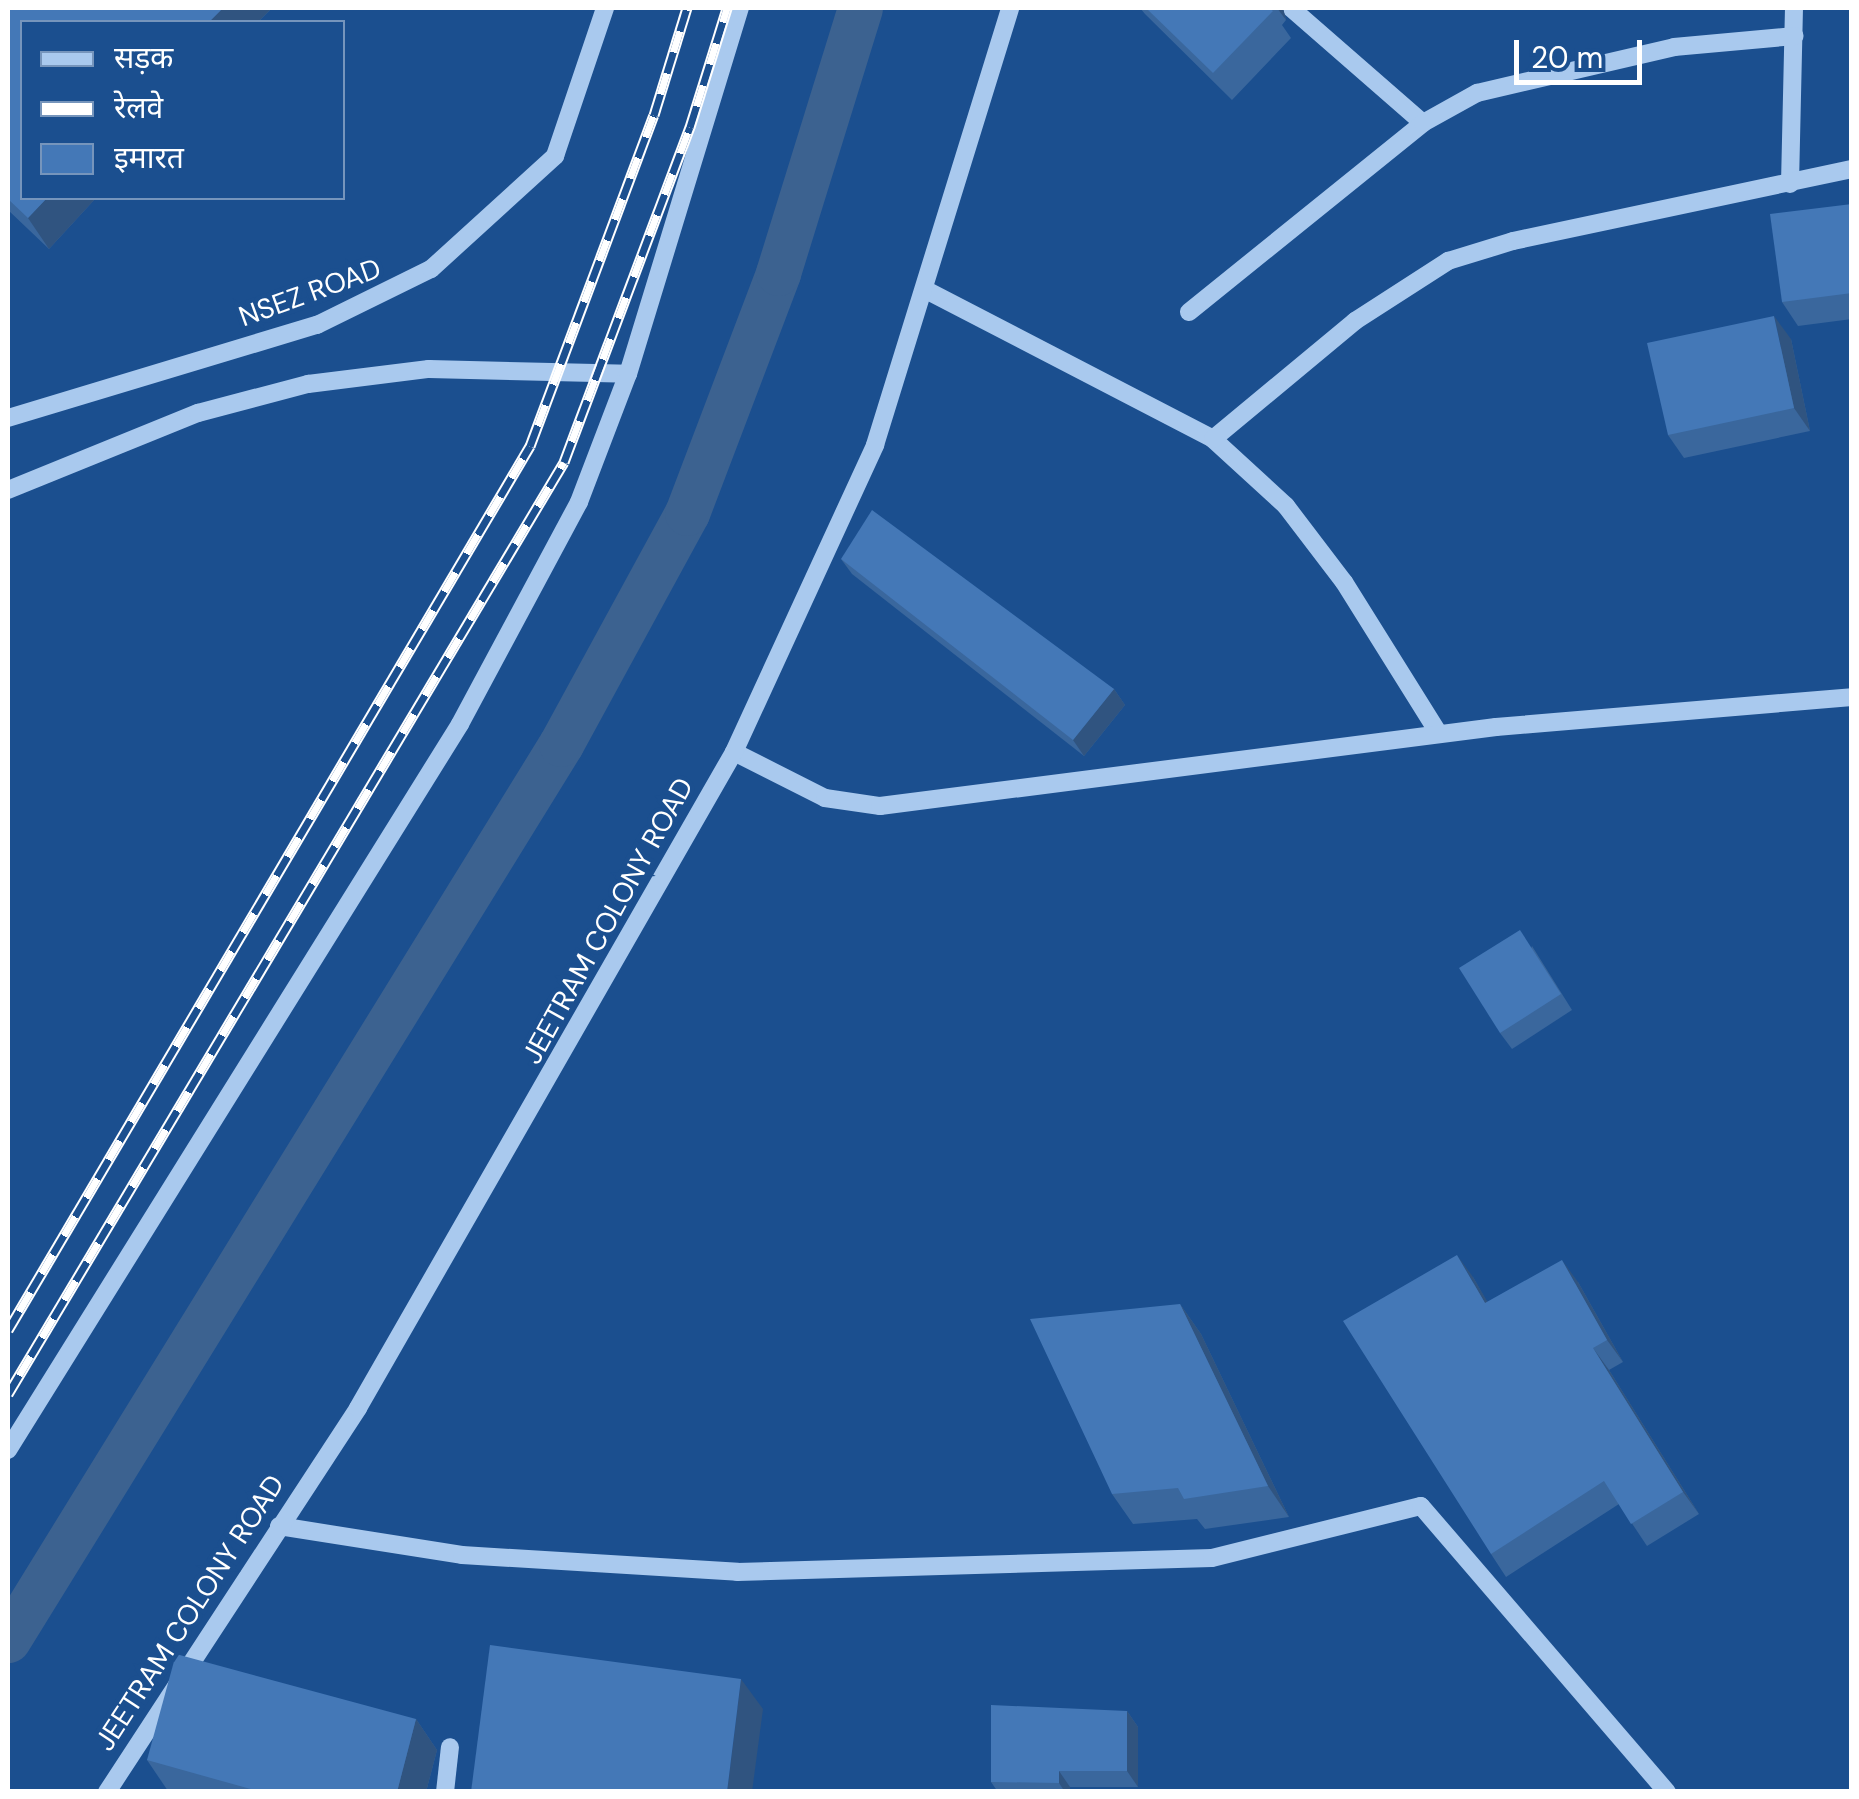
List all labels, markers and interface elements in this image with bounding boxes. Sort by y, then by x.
legend [20,20,345,200]
scale bar [1519,20,1646,82]
text: सड़क [114,38,173,77]
text: 20 m [1531,38,1603,77]
text: रेलवे [114,88,163,127]
text: इमारत [114,138,184,177]
street label: NSEZ ROAD [234,252,386,334]
street label: JEETRAM COLONY ROAD [515,772,701,1070]
street label: JEETRAM COLONY ROAD [88,1469,292,1757]

